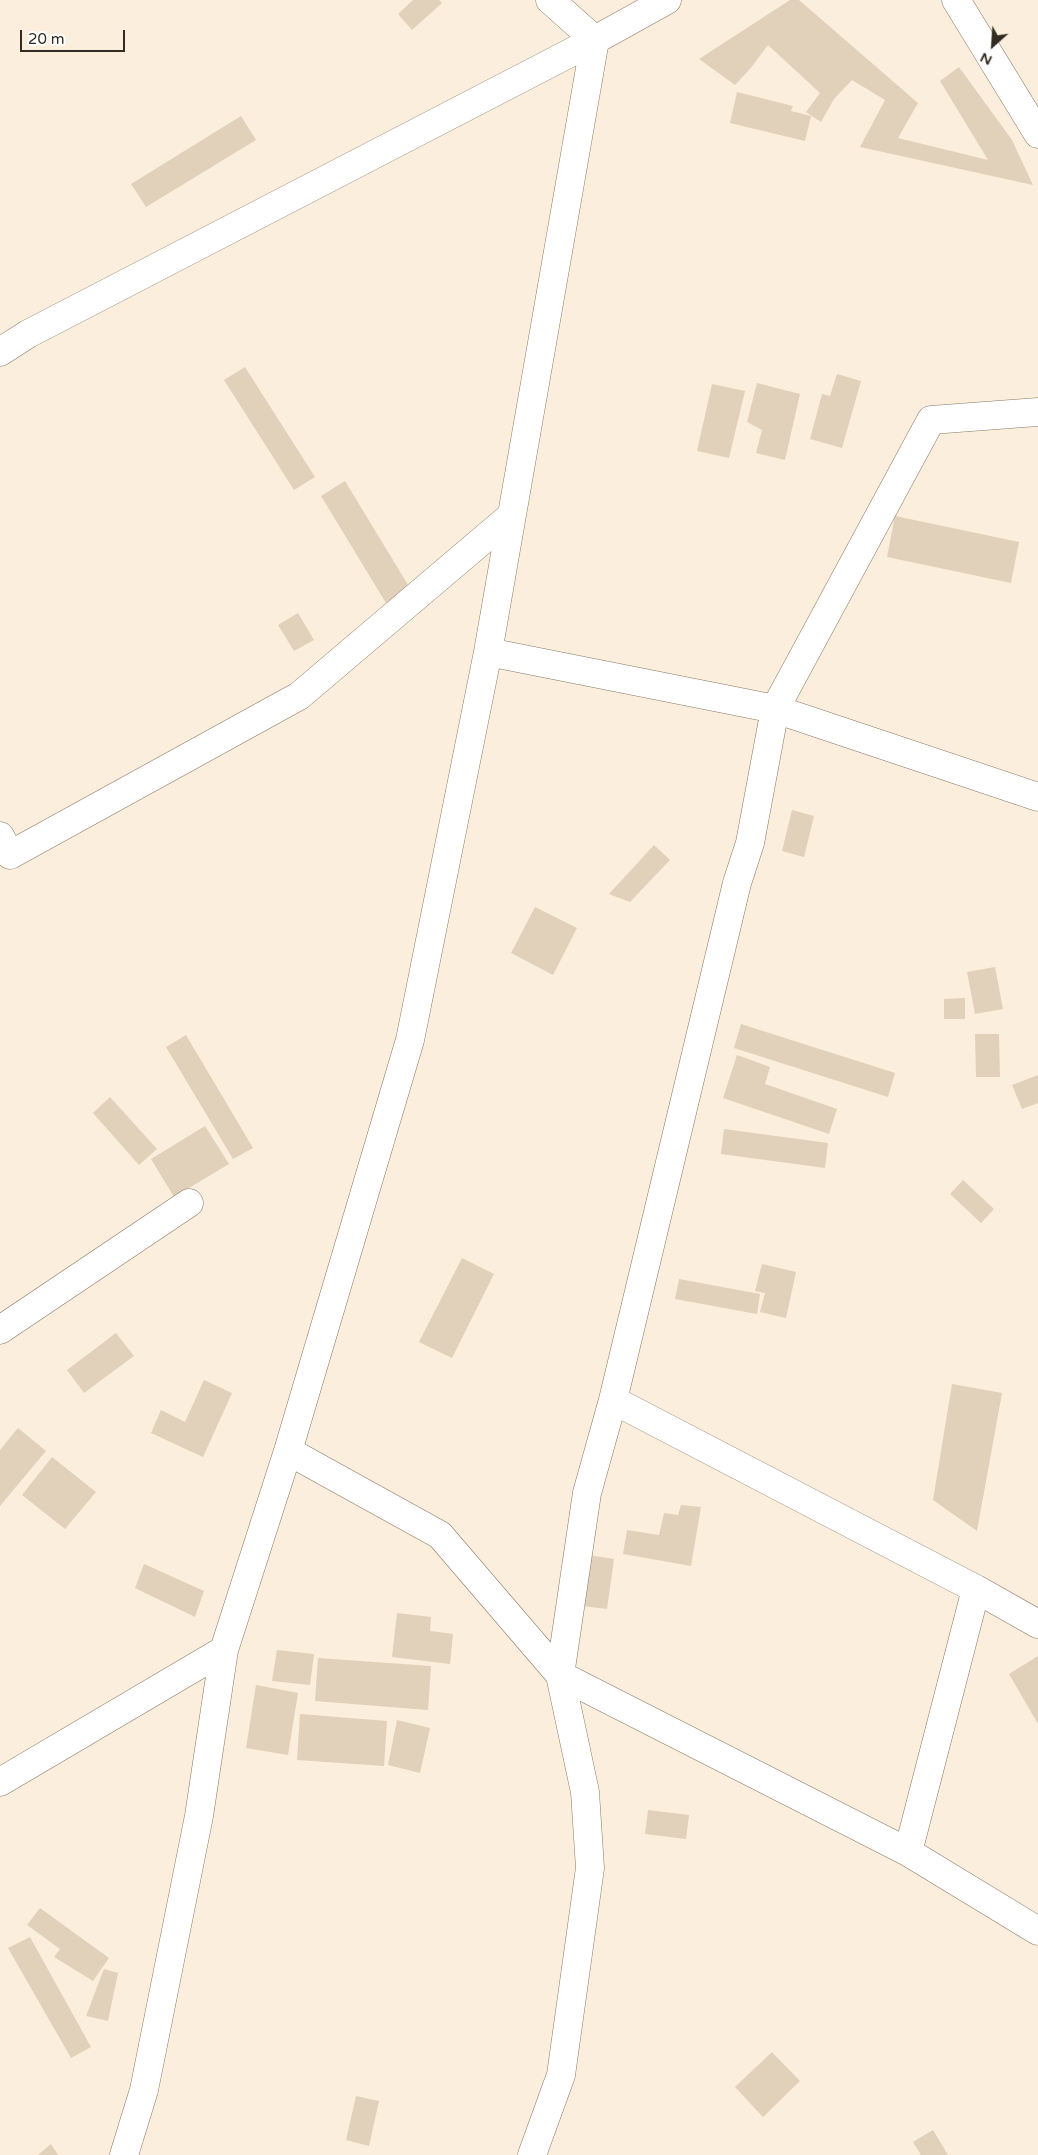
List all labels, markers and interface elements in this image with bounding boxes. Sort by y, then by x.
scale bar [22,20,128,52]
north arrow [968,20,1018,70]
text: 20 m [28,30,65,48]
text: N [977,49,995,69]

